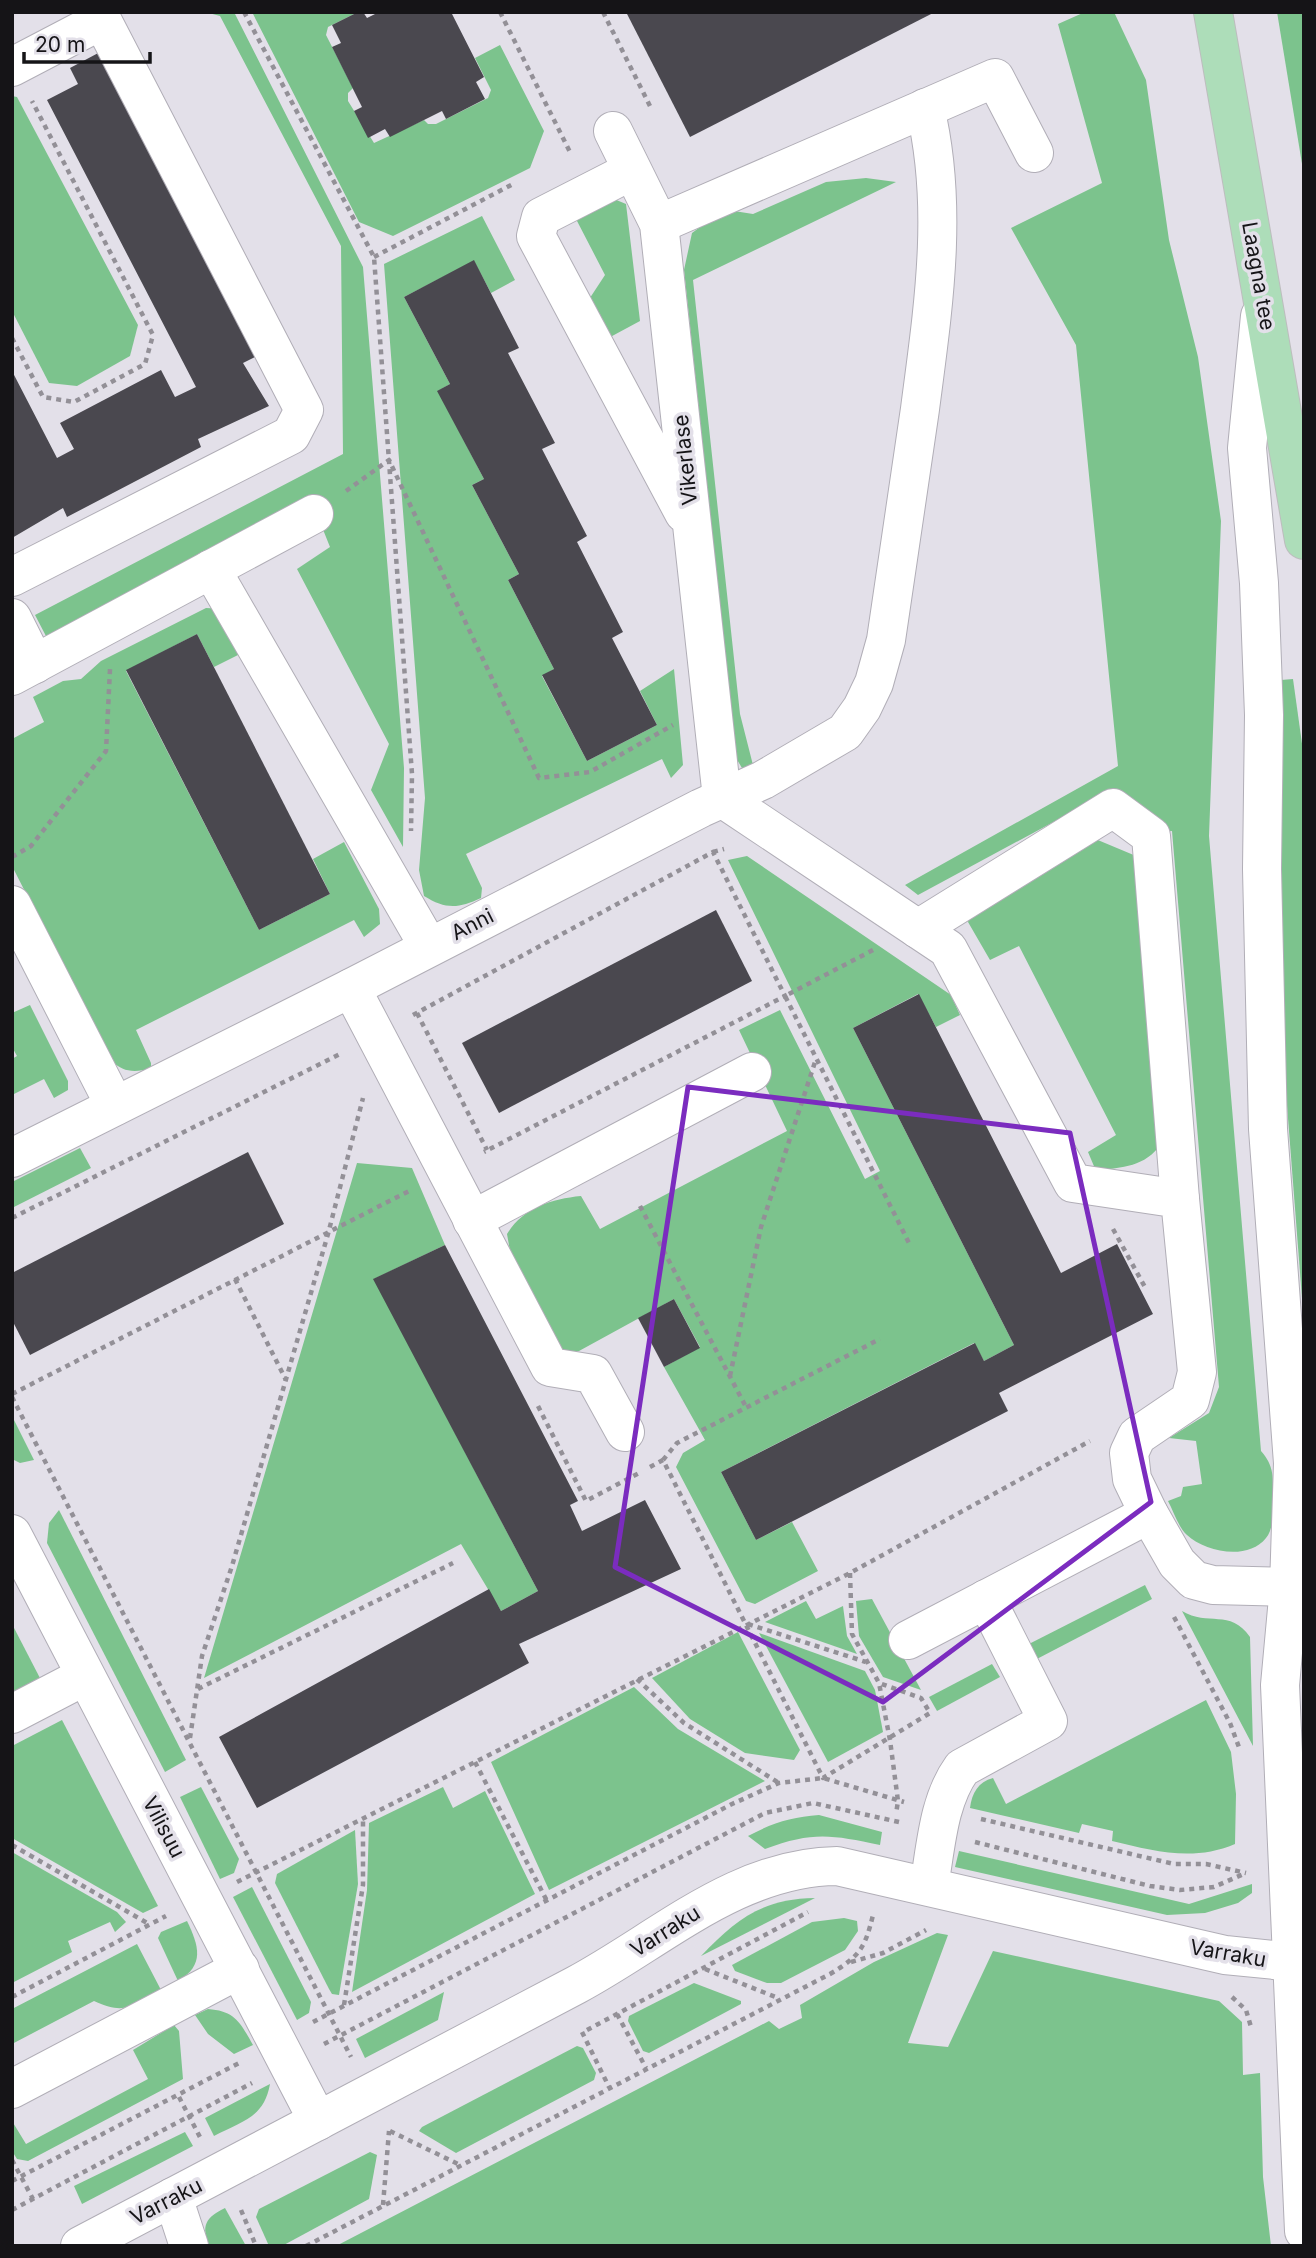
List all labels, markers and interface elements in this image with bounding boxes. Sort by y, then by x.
scale bar [24,21,150,65]
text: 20 m [35,32,85,57]
street label: Laagna tee [1237,220,1281,332]
street label: Vikerlase [668,413,702,507]
street label: Anni [447,903,497,945]
street label: Vilisuu [138,1792,190,1862]
street label: Varraku [626,1900,704,1962]
street label: Varraku [1188,1934,1268,1972]
street label: Varraku [126,2172,206,2230]

